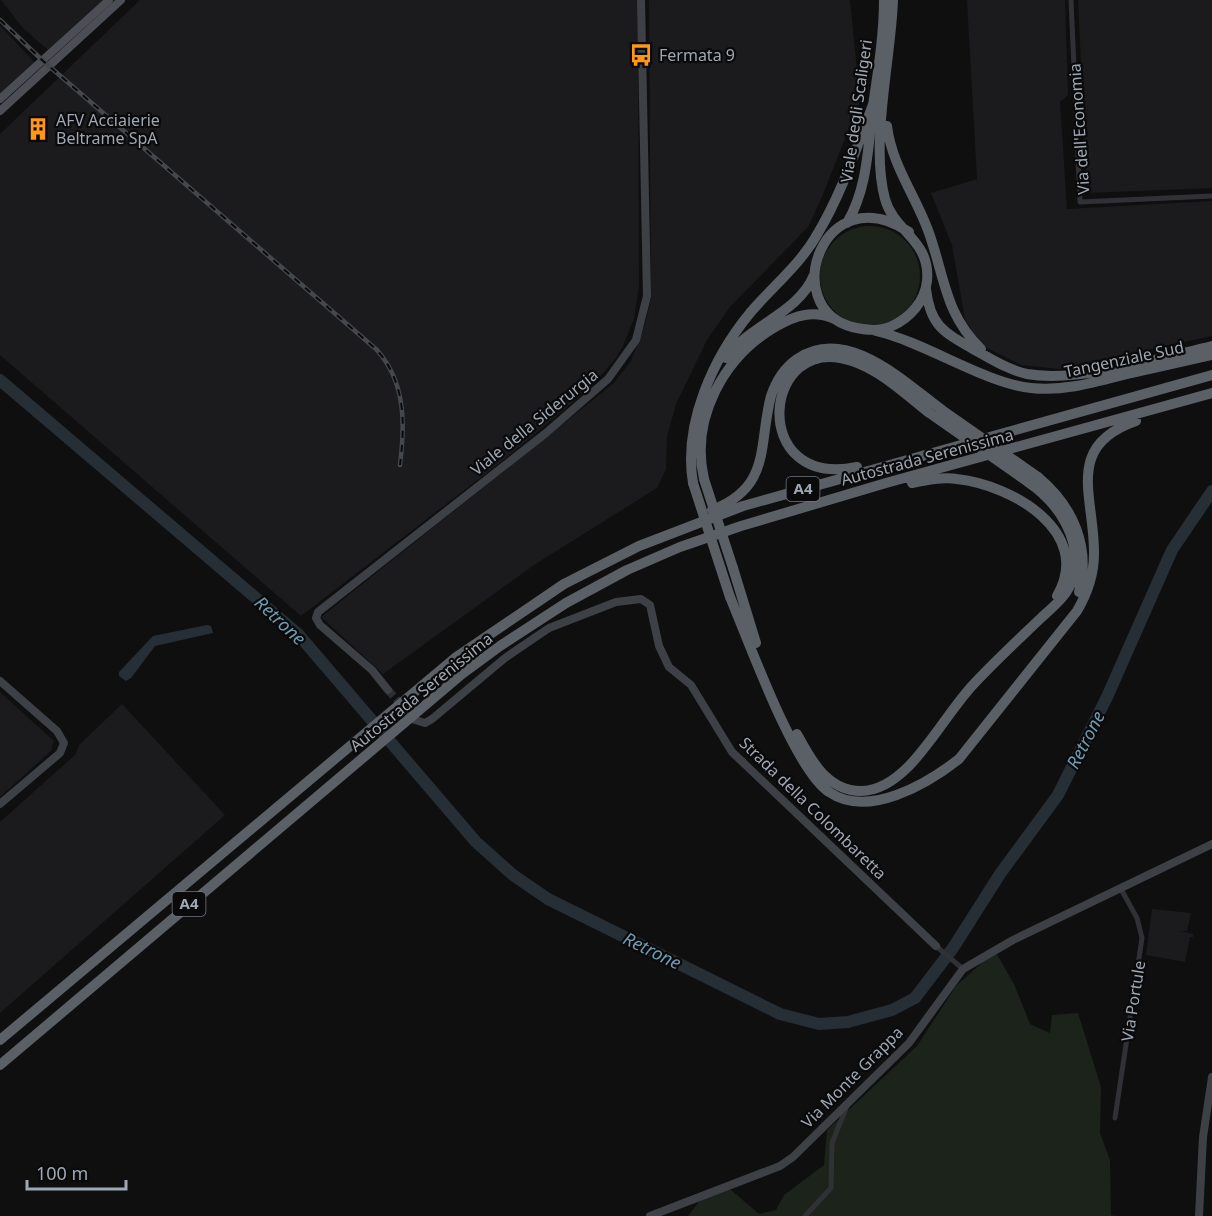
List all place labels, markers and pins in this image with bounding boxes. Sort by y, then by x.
bus stop icon: Fermata 9 [628,42,654,68]
place label: Fermata 9 [659,44,735,66]
place label: AFV Acciaierie Beltrame SpA [56,109,160,149]
building icon: AFV Acciaierie Beltrame SpA [25,116,51,142]

